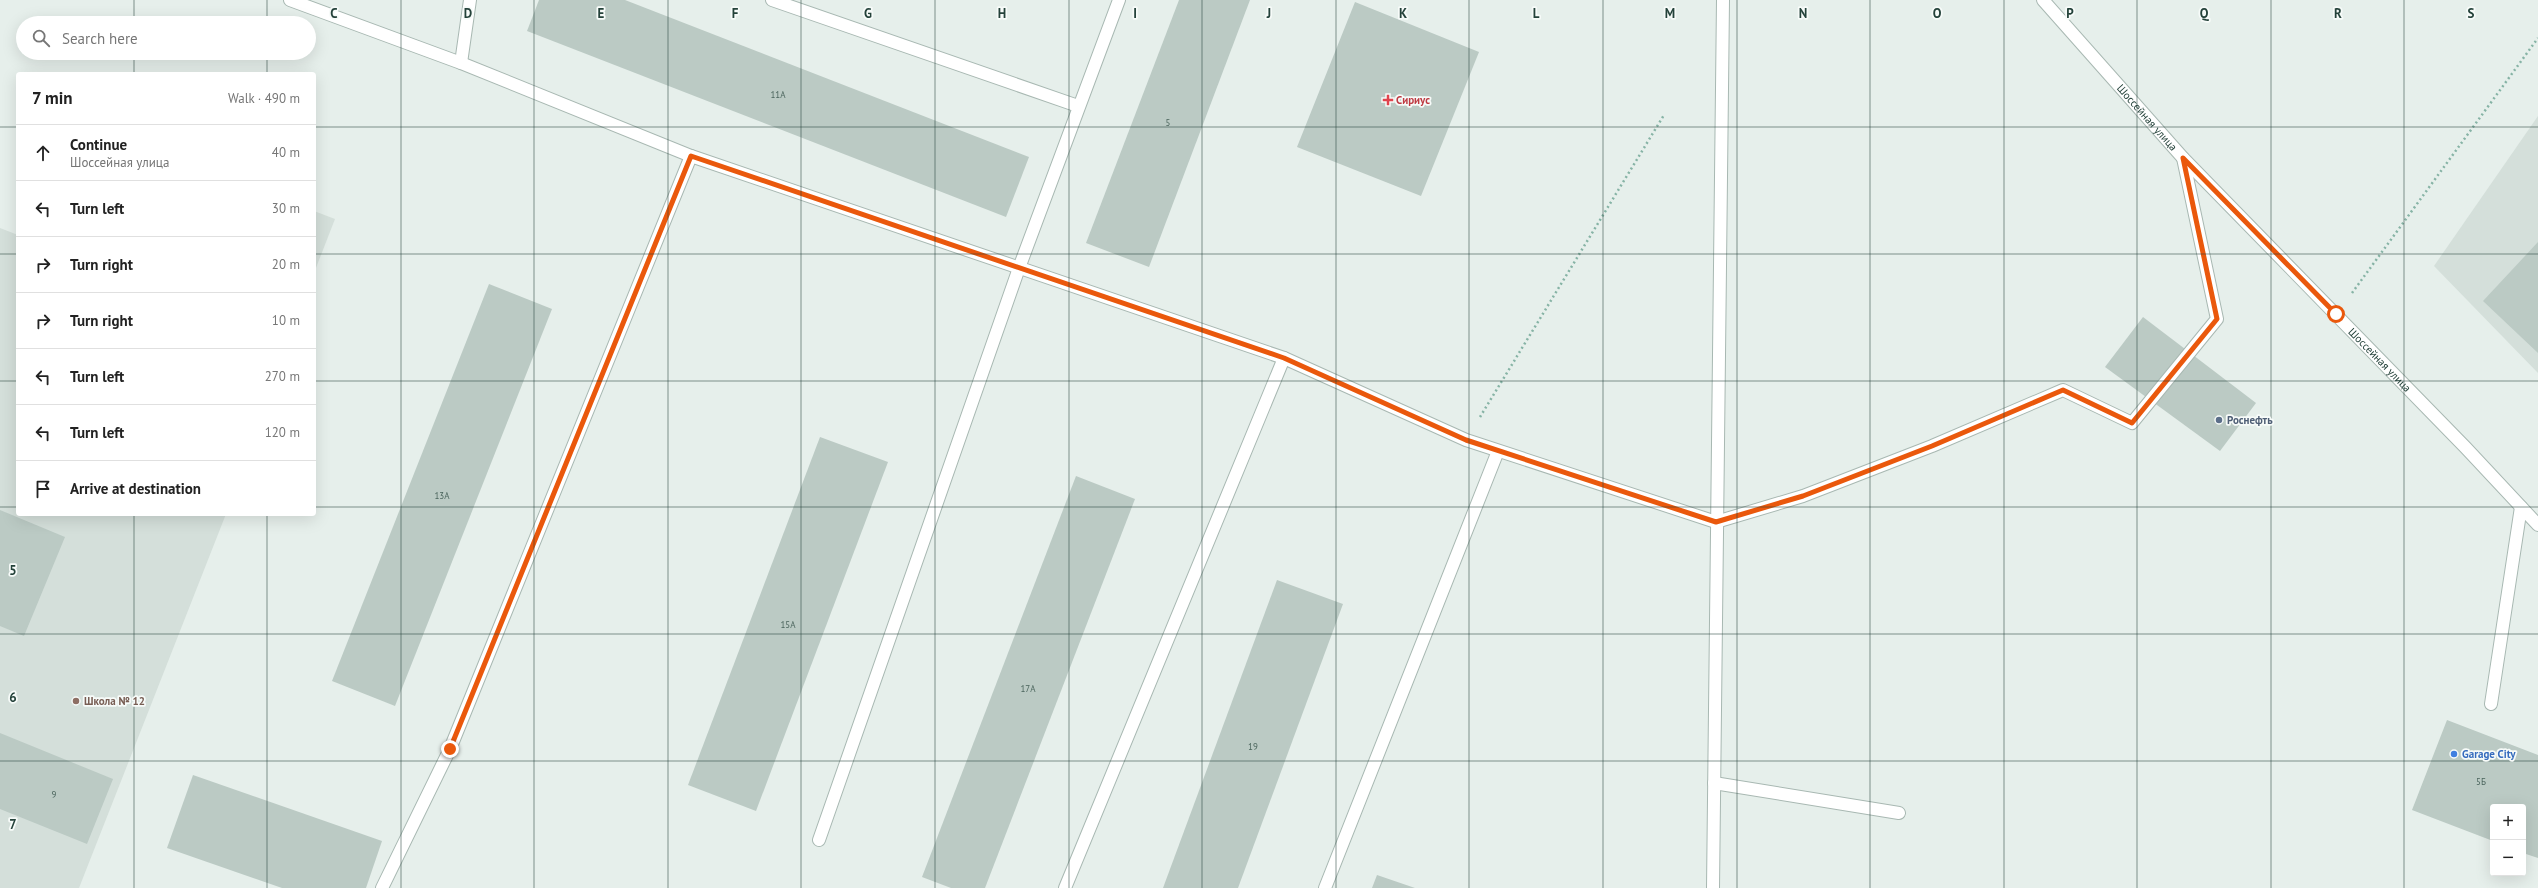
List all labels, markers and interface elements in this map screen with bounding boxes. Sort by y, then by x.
text: C [330,5,338,22]
text: D [464,5,472,22]
text: E [598,5,605,22]
text: F [732,5,739,22]
text: G [864,5,872,22]
text: H [998,5,1006,22]
text: I [1133,5,1137,22]
text: J [1266,5,1271,22]
text: K [1399,5,1407,22]
text: L [1533,5,1540,22]
text: M [1665,5,1675,22]
text: N [1799,5,1807,22]
text: O [1933,5,1942,22]
text: P [2066,5,2074,22]
text: Q [2200,5,2210,22]
text: R [2334,5,2342,22]
text: S [2468,5,2475,22]
search box [16,16,316,60]
icon: search [30,27,52,49]
text: Search here [62,29,138,48]
street label: Шоссейная улица [2114,81,2180,154]
text: 7 min [32,87,73,109]
house number: 11А [770,89,786,100]
text: Walk · 490 m [228,90,300,107]
place label: Сириус [1396,93,1430,107]
marker: Сириус [1383,95,1393,105]
house number: 5 [1166,117,1171,128]
text: Continue [70,135,127,154]
icon: ahead [32,142,54,164]
text: 40 m [272,144,300,161]
text: Шоссейная улица [70,154,169,171]
icon: left [32,198,54,220]
text: Turn left [70,199,124,218]
text: 30 m [272,200,300,217]
icon: right [32,254,54,276]
text: Turn right [70,255,133,274]
text: 20 m [272,256,300,273]
route start [2327,305,2345,323]
icon: right [32,310,54,332]
text: Turn right [70,311,133,330]
text: 10 m [272,312,300,329]
street label: Шоссейная улица [2345,325,2414,395]
icon: left [32,366,54,388]
text: Turn left [70,367,124,386]
text: 270 m [265,368,300,385]
place label: Роснефть [2227,413,2273,427]
marker: Роснефть [2214,415,2224,425]
icon: left [32,422,54,444]
text: Turn left [70,423,124,442]
text: 120 m [265,424,300,441]
icon: arrive [32,478,54,500]
text: Arrive at destination [70,479,201,498]
house number: 13А [434,490,450,501]
text: 5 [9,562,17,579]
house number: 15А [780,619,796,630]
house number: 17А [1020,683,1036,694]
text: 6 [9,689,17,706]
place label: Школа № 12 [84,694,145,708]
marker: Школа № 12 [71,696,81,706]
route end [441,740,459,758]
house number: 19 [1248,741,1258,752]
place label: Garage City [2462,747,2516,761]
marker: Garage City [2449,749,2459,759]
house number: 5Б [2476,776,2486,787]
house number: 9 [52,789,57,800]
map controls [2490,804,2526,876]
button: + [2490,804,2526,840]
text: 7 [9,816,17,833]
button: − [2490,840,2526,876]

